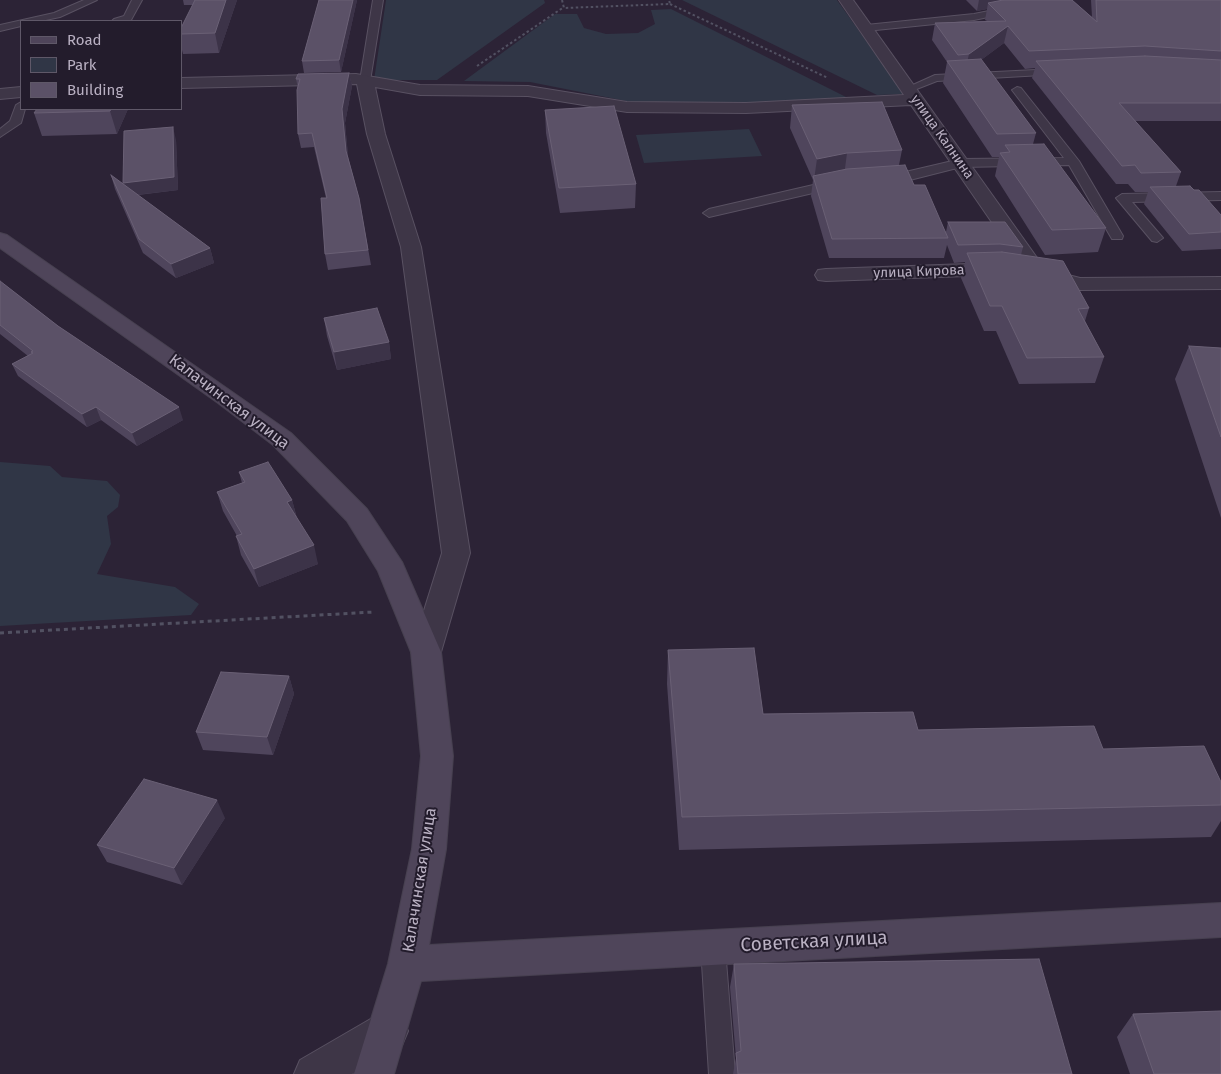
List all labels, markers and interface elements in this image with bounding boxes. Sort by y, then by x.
legend [20,20,182,110]
text: Road [67,31,102,49]
text: Park [67,56,97,74]
text: Building [67,81,123,99]
street label: улица Калнина [907,92,977,182]
street label: улица Кирова [873,262,965,282]
street label: Калачинская улица [165,350,293,454]
street label: Калачинская улица [399,806,441,954]
street label: Советская улица [740,927,888,957]

